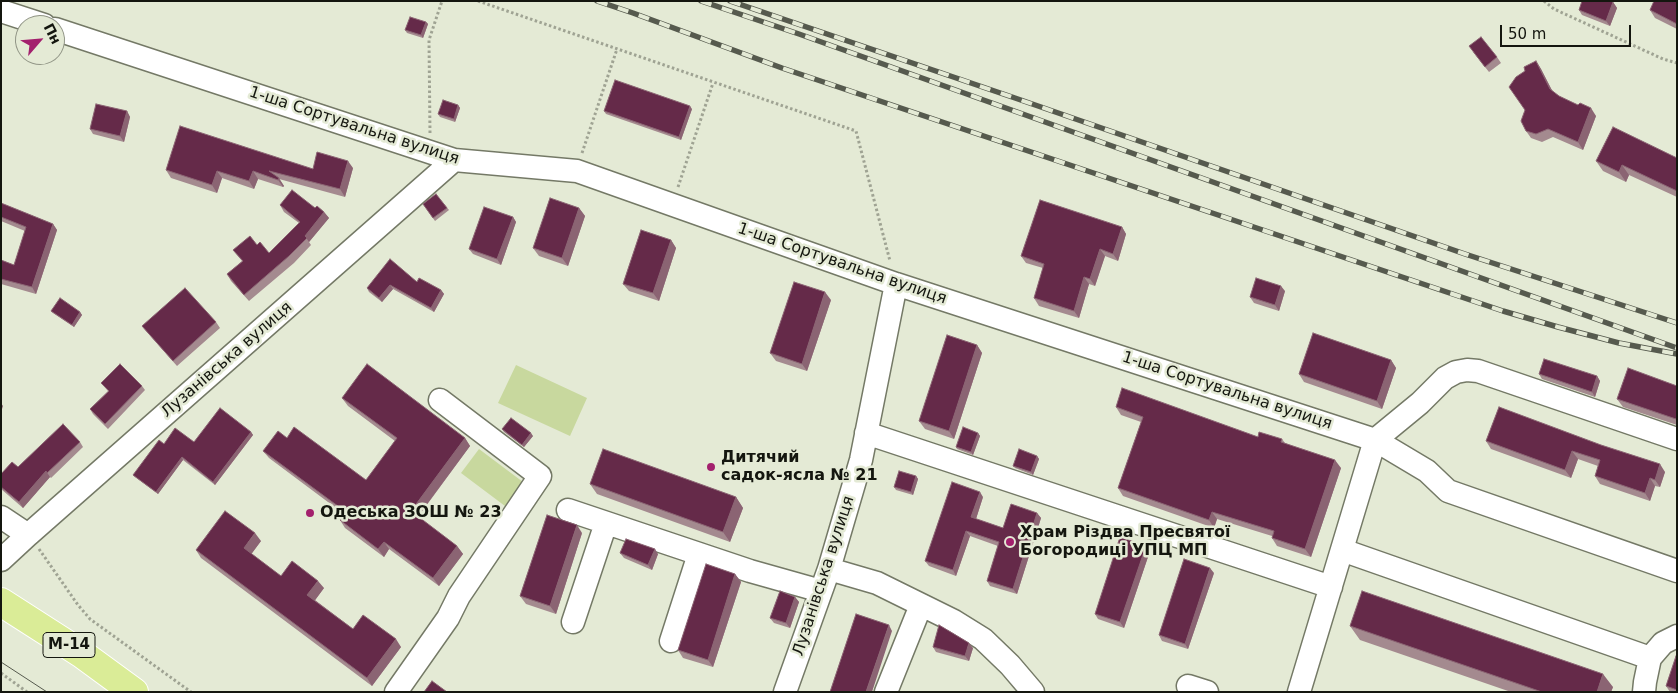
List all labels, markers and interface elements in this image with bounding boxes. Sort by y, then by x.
north arrow [15,15,65,65]
scale bar [1503,15,1634,47]
text: Пн [40,20,64,47]
text: 50 m [1508,25,1546,43]
street label: 1-ша Сортувальна вулиця [247,83,461,169]
street label: 1-ша Сортувальна вулиця [735,219,949,309]
street label: Лузанівська вулиця [158,298,296,422]
street label: 1-ша Сортувальна вулиця [1120,348,1334,434]
place label: Дитячий садок-ясла № 21 [721,448,878,486]
marker: Дитячий садок-ясла № 21 [705,461,717,473]
street label: Лузанівська вулиця [789,494,859,658]
place label: Одеська ЗОШ № 23 [320,503,502,523]
marker: Одеська ЗОШ № 23 [304,507,316,519]
place label: Храм Різдва Пресвятої Богородиці УПЦ МП [1020,523,1230,561]
marker: Храм Різдва Пресвятої Богородиці УПЦ МП [1004,536,1016,548]
road number: М-14 [43,632,95,658]

